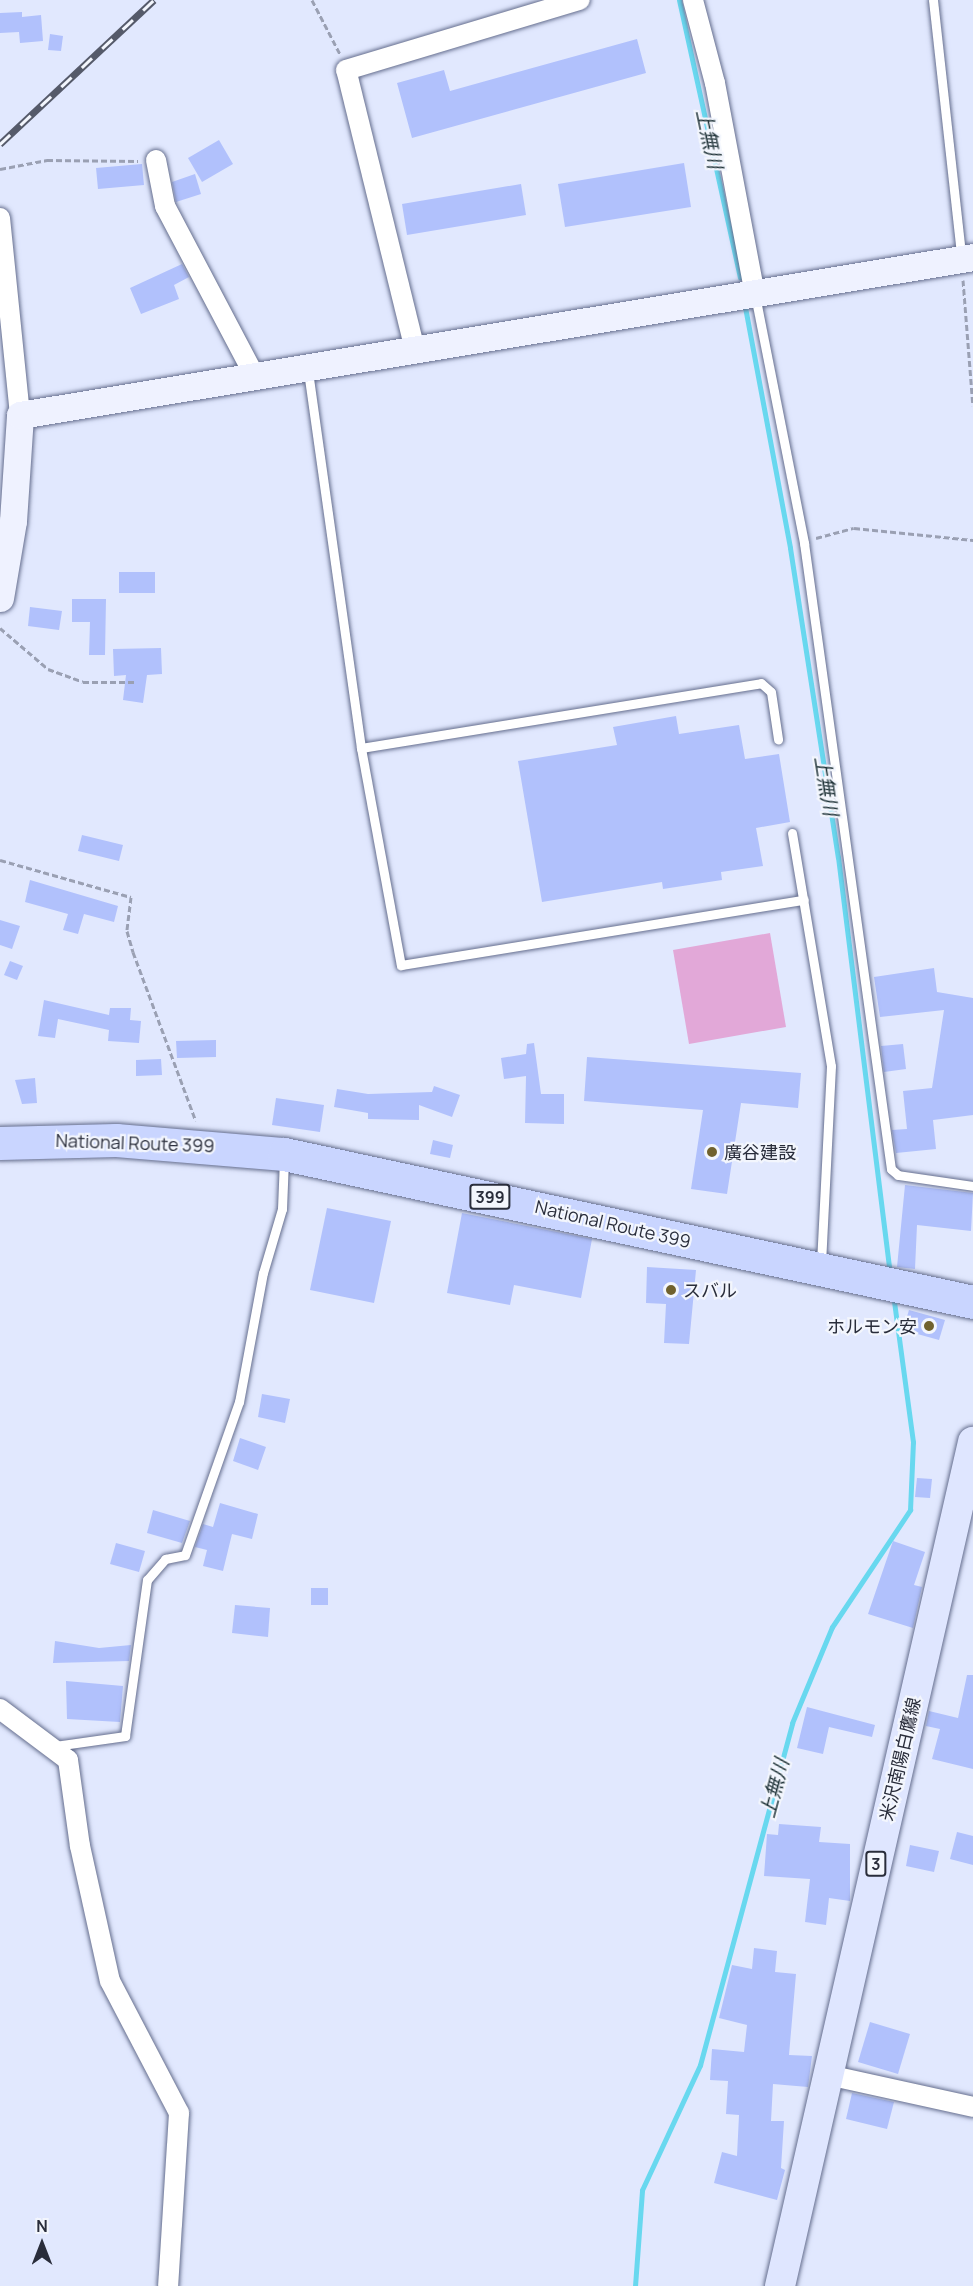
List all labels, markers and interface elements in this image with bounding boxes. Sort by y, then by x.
water label: 上無川 [692,107,728,171]
water label: 上無川 [810,754,844,818]
street label: National Route 399 [55,1129,215,1157]
place label: 廣谷建設 [724,1141,796,1163]
marker: 廣谷建設 [705,1145,719,1159]
road number: 399 [469,1184,511,1210]
street label: National Route 399 [533,1196,693,1252]
place label: スバル [683,1279,737,1301]
marker: スバル [664,1283,678,1297]
place label: ホルモン安 [827,1315,917,1337]
marker: ホルモン安 [922,1319,936,1333]
street label: 米沢南陽白鷹線 [875,1695,925,1823]
water label: 上無川 [755,1756,793,1820]
road number: 3 [864,1851,888,1877]
north arrow [12,2214,72,2274]
text: N [36,2215,48,2237]

